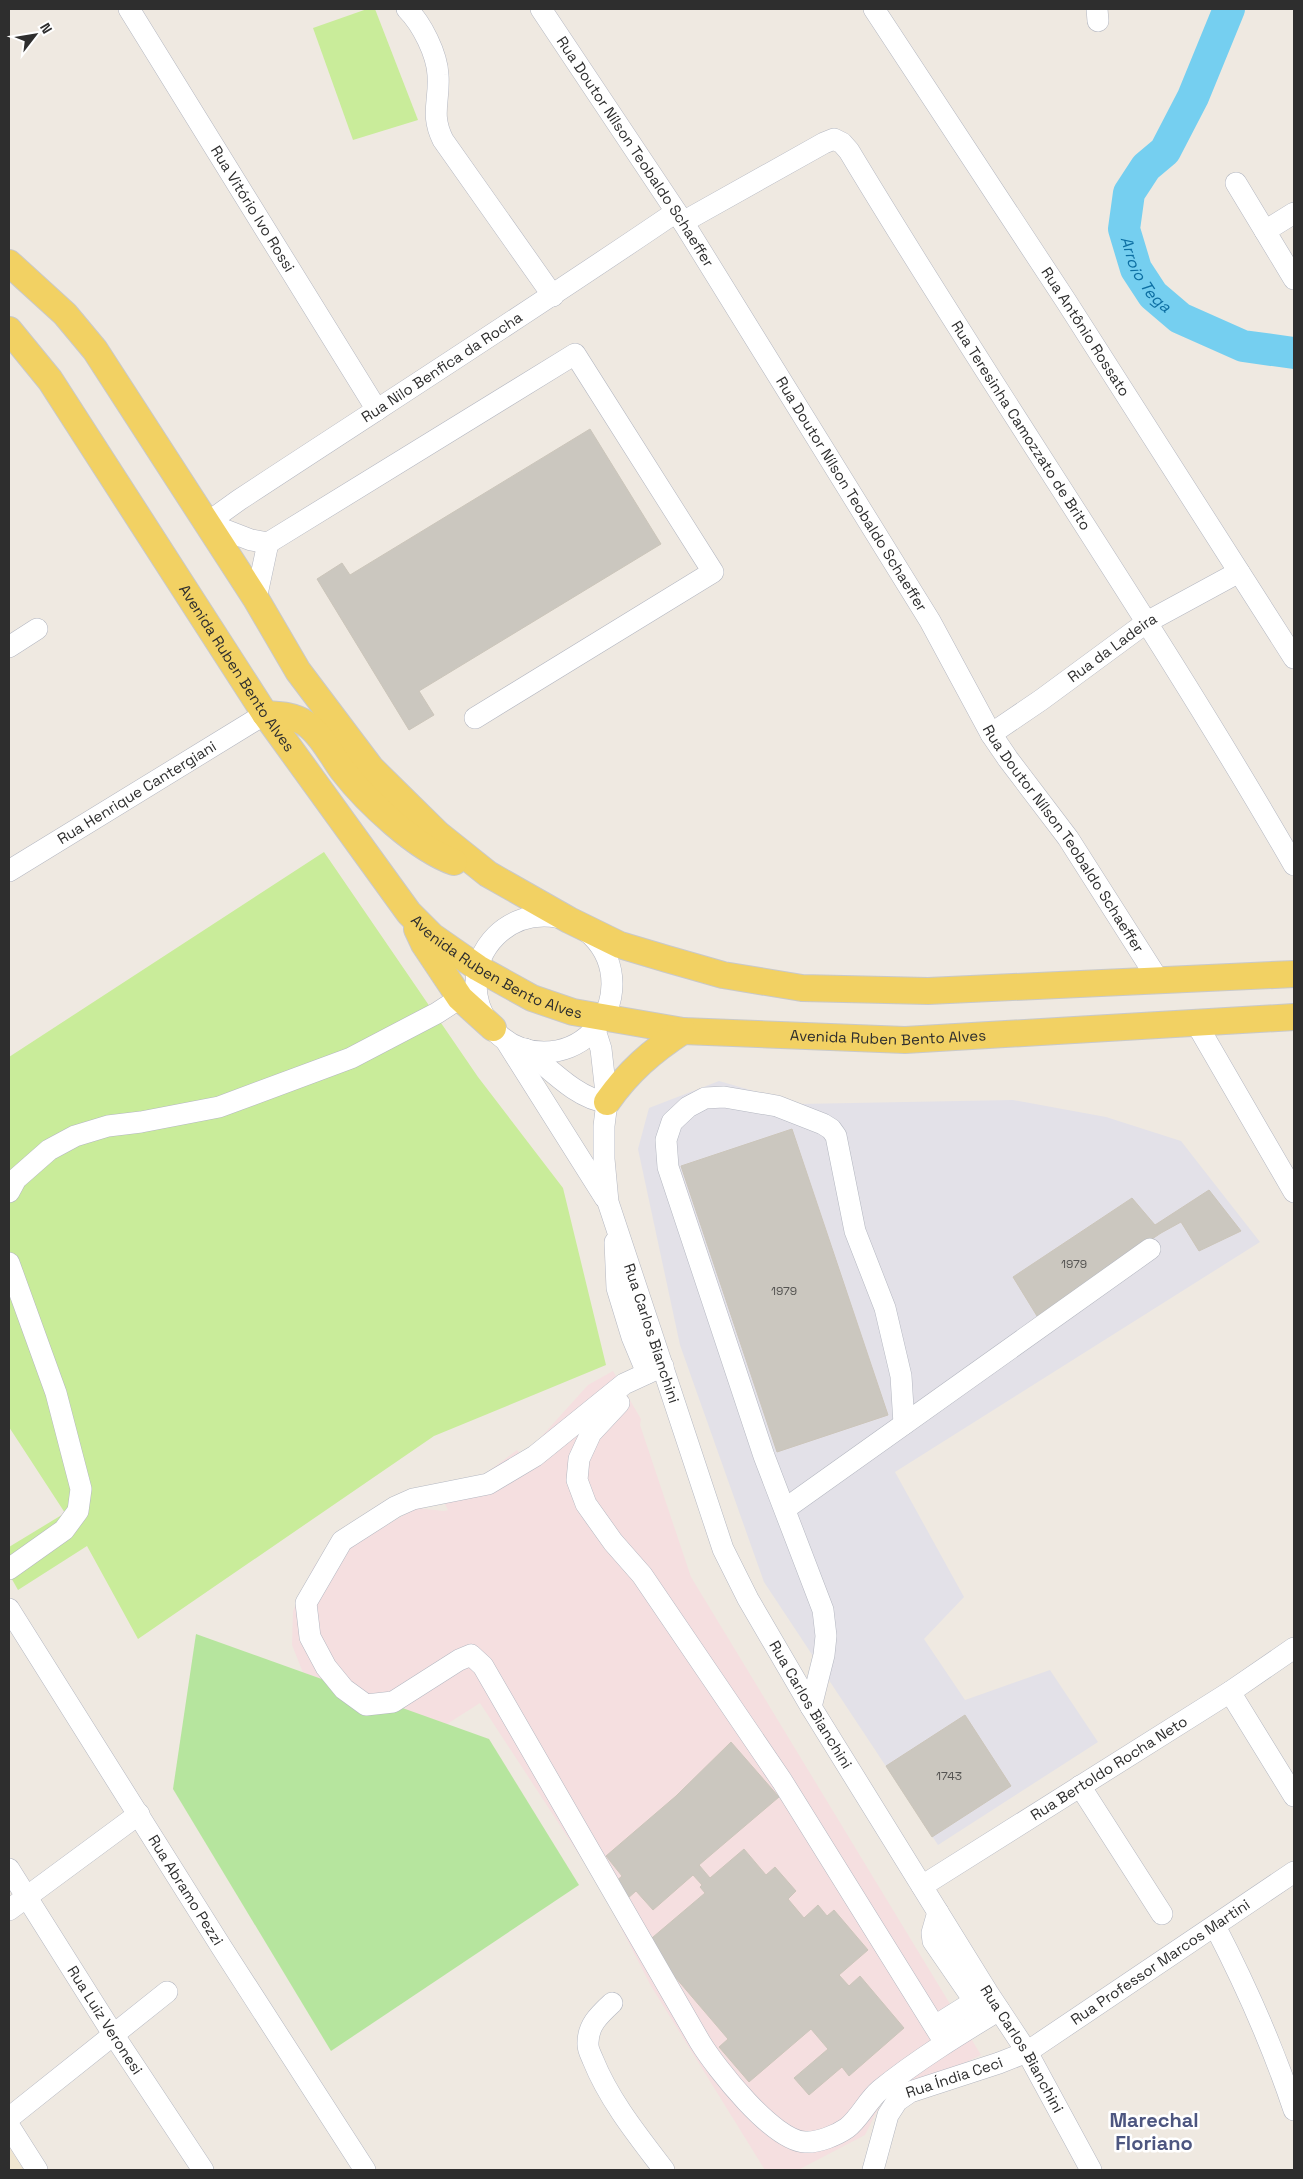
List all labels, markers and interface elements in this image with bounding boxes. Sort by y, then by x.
north arrow [10,10,60,60]
text: N [36,20,56,37]
street label: Rua Doutor Nílson Teobaldo Schaeffer [553,32,719,271]
street label: Rua Vitório Ivo Rossi [207,142,299,275]
water label: Arroio Tega [1116,234,1176,318]
street label: Rua Antônio Rossato [1037,263,1134,400]
street label: Rua Nilo Benfica da Rocha [358,307,526,426]
street label: Rua Teresinha Camozzato de Brito [947,317,1095,534]
street label: Rua Doutor Nílson Teobaldo Schaeffer [772,373,932,615]
street label: Avenida Ruben Bento Alves [175,581,299,755]
street label: Rua da Ladeira [1064,608,1160,686]
street label: Rua Doutor Nílson Teobaldo Schaeffer [979,721,1149,956]
street label: Rua Henrique Cantergiani [54,736,220,848]
street label: Avenida Ruben Bento Alves [407,910,584,1022]
street label: Avenida Ruben Bento Alves [790,1025,987,1049]
house number: 1979 [1061,1256,1087,1272]
street label: Rua Carlos Bianchini [620,1261,684,1405]
house number: 1979 [771,1283,797,1299]
street label: Rua Carlos Bianchini [765,1637,857,1772]
street label: Rua Bertoldo Rocha Neto [1027,1711,1191,1824]
house number: 1743 [936,1768,962,1784]
street label: Rua Abramo Pezzi [144,1831,228,1949]
street label: Rua Professor Marcos Martini [1067,1895,1253,2029]
street label: Rua Luiz Veronesi [63,1962,147,2078]
street label: Rua Carlos Bianchini [976,1981,1068,2116]
street label: Rua Índia Ceci [903,2052,1006,2102]
district label: Marechal Floriano [1109,2107,1199,2156]

